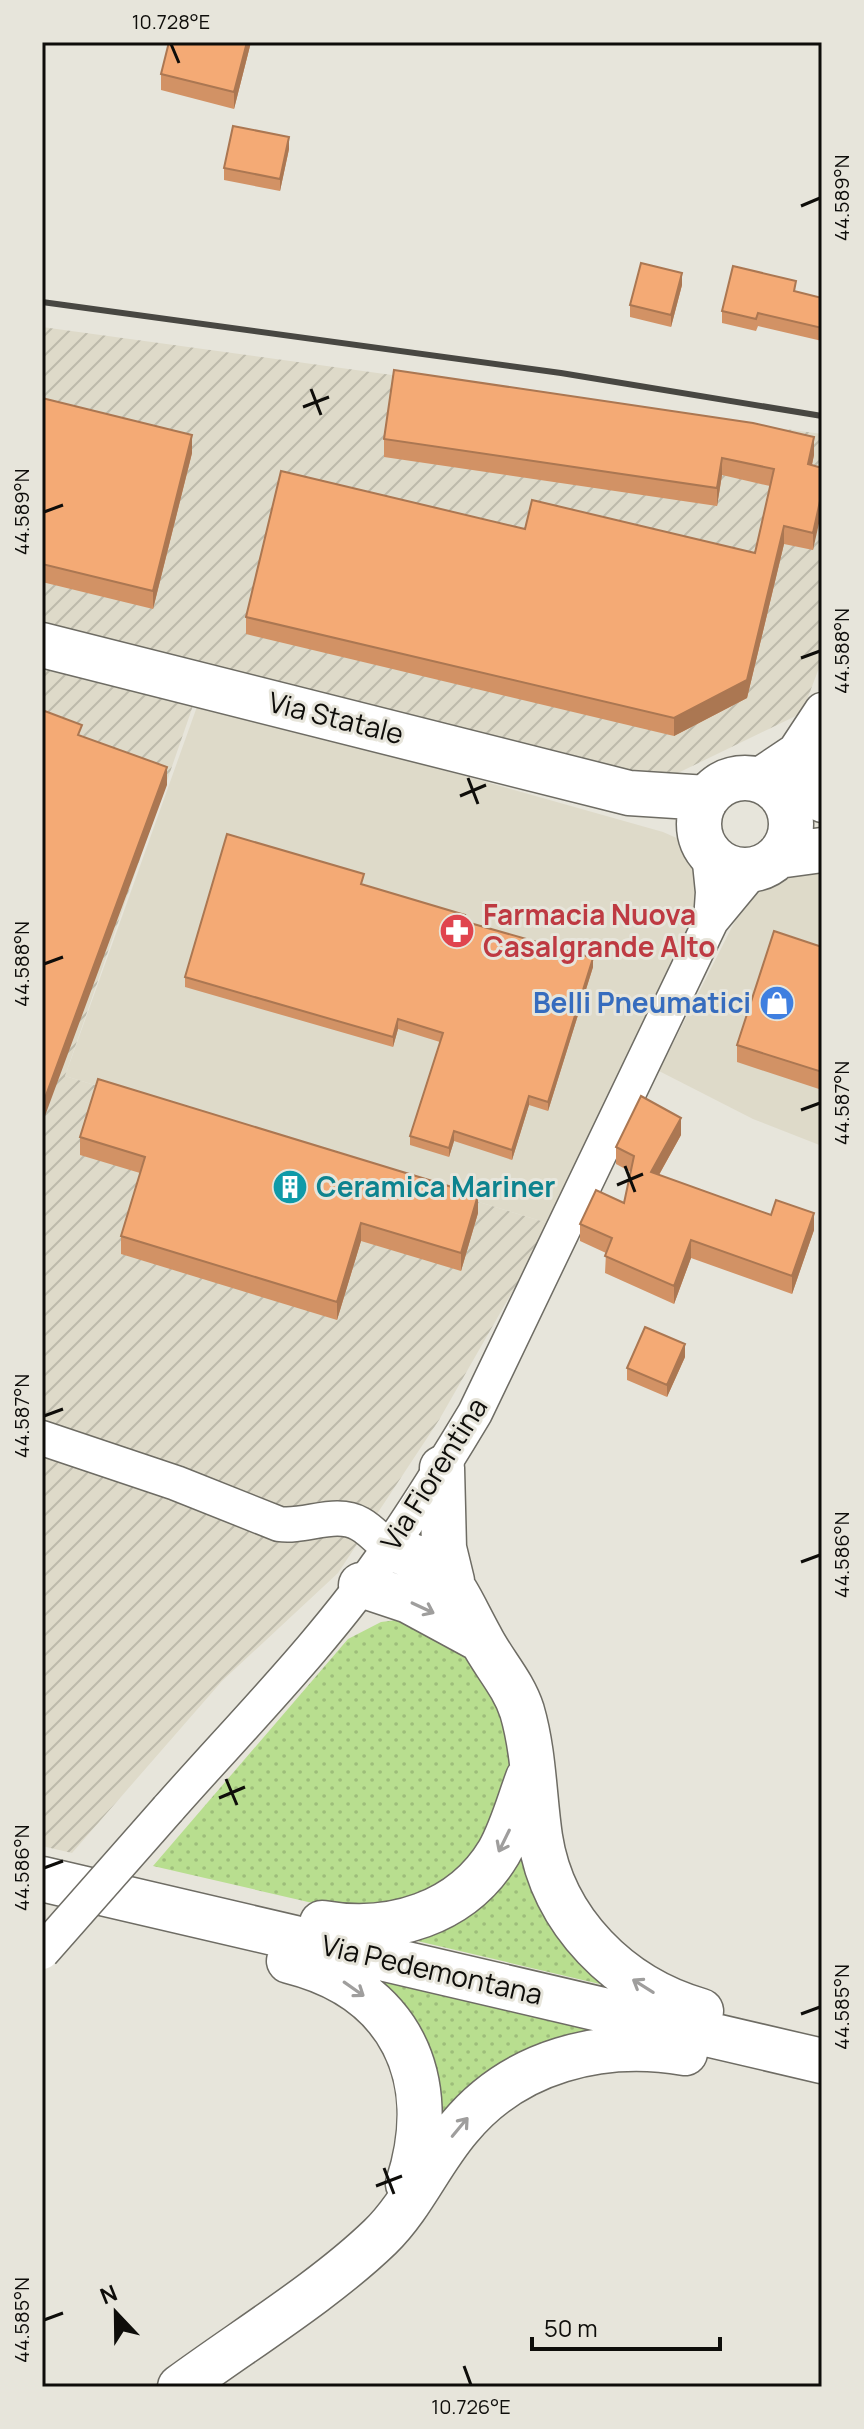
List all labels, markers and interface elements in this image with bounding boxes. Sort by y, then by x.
text: 10.728°E [132,8,210,35]
text: 44.589°N [828,155,855,241]
text: 44.589°N [8,469,35,555]
text: 44.588°N [828,608,855,694]
street label: Via Statale [265,682,408,752]
place label: Farmacia Nuova Casalgrande Alto [483,895,715,965]
pharmacy icon: Farmacia Nuova Casalgrande Alto [438,912,476,950]
text: 44.588°N [8,921,35,1007]
place label: Belli Pneumatici [533,983,751,1021]
shop icon: Belli Pneumatici [758,984,796,1022]
text: 44.587°N [828,1061,855,1145]
place label: Ceramica Mariner [316,1167,556,1205]
building icon: Ceramica Mariner [271,1168,309,1206]
text: 44.587°N [8,1374,35,1458]
street label: Via Fiorentina [371,1390,495,1557]
text: 44.586°N [828,1512,855,1598]
one-way arrow [411,1601,435,1616]
text: 44.586°N [8,1825,35,1911]
one-way arrow [496,1828,511,1852]
street label: Via Pedemontana [318,1925,546,2013]
text: 44.585°N [828,1964,855,2050]
one-way arrow [632,1978,655,1994]
one-way arrow [343,1981,365,1997]
one-way arrow [451,2118,469,2138]
north arrow [76,2273,156,2353]
text: 44.585°N [8,2277,35,2363]
text: N [96,2278,121,2311]
scale bar [532,2301,720,2351]
text: 50 m [544,2311,598,2344]
text: 10.726°E [431,2393,511,2420]

